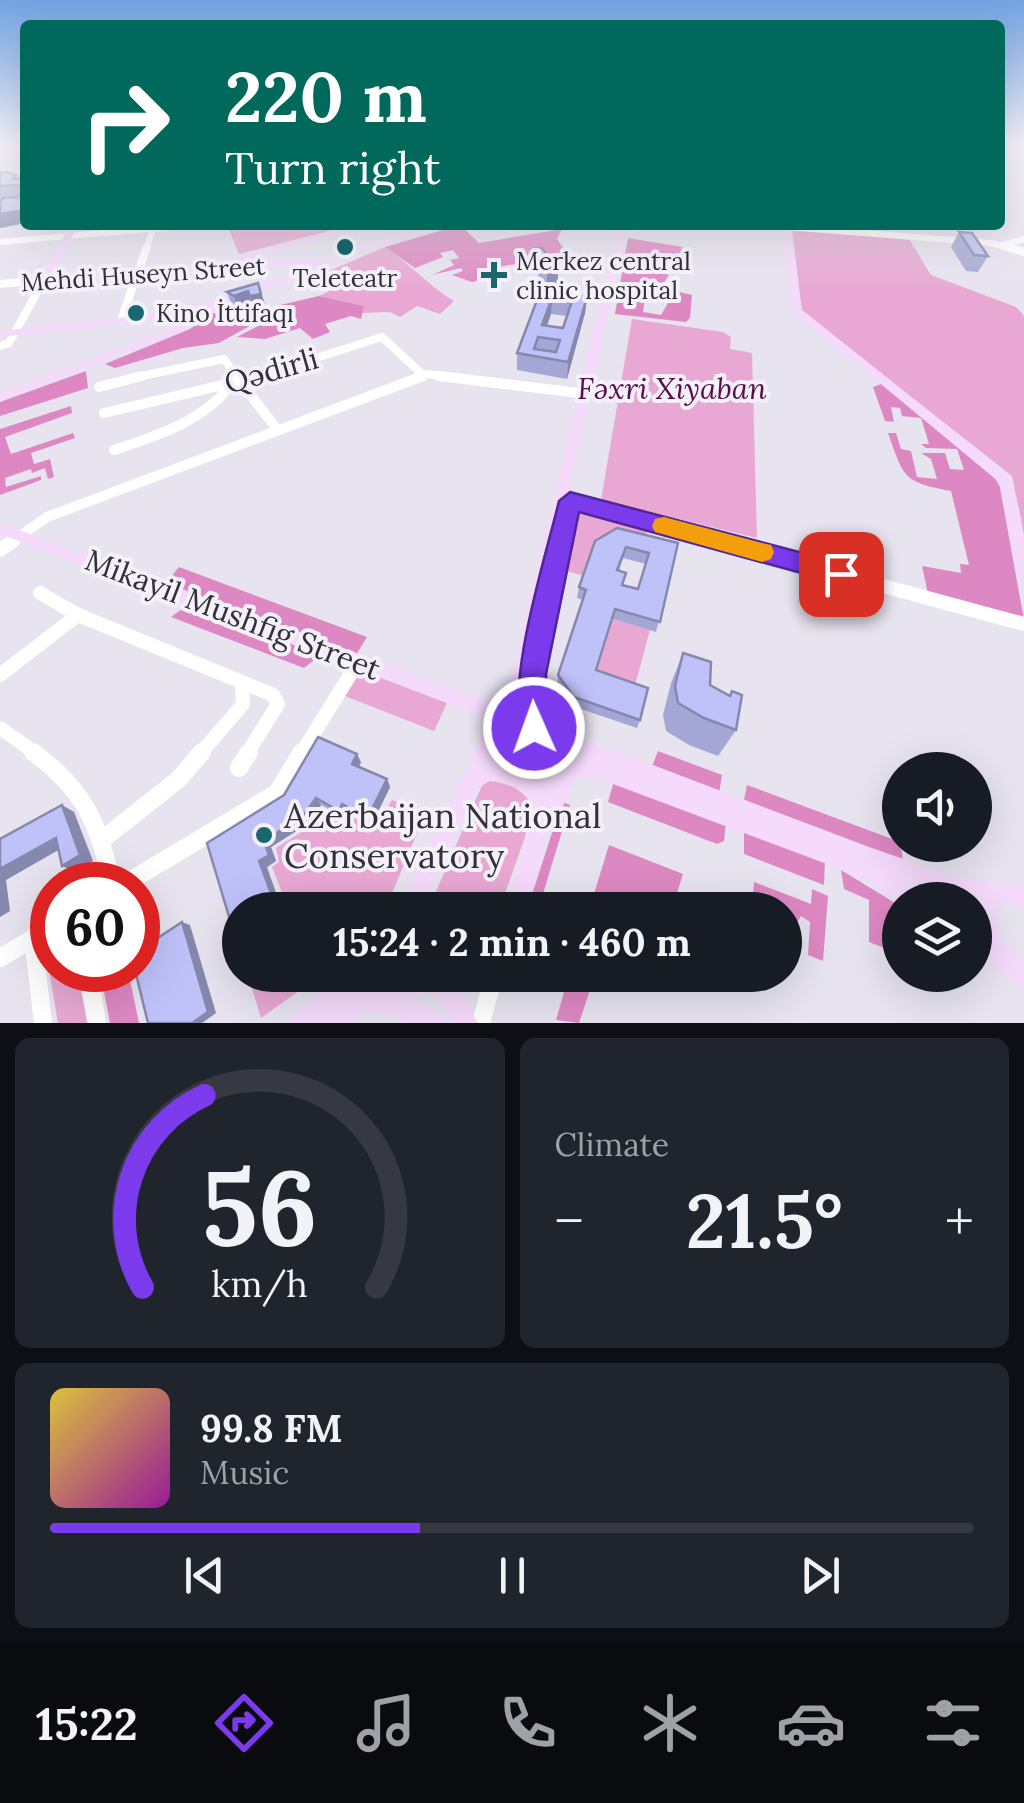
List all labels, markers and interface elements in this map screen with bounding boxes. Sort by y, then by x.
text: 220 m [225,52,427,141]
icon: right [60,60,190,190]
text: Turn right [225,139,441,196]
marker: Teleteatr [334,236,356,258]
place label: Merkez central clinic hospital [516,245,691,306]
street label: Mehdi Huseyn Street [20,249,266,298]
place label: Teleteatr [293,262,398,294]
marker: Merkez central clinic hospital [481,262,507,288]
place label: Kino İttifaqı [156,297,294,329]
marker: Kino İttifaqı [125,302,147,324]
street label: Qədirli [220,339,322,401]
park label: Fəxri Xiyaban [577,369,767,407]
pin [799,532,884,617]
street label: Mikayil Mushfig Street [80,540,386,689]
icon: arrive [814,547,869,602]
position arrow [482,676,586,780]
map controls [882,752,992,992]
button: sound [882,752,992,862]
place label: Azerbaijan National Conservatory [283,793,601,878]
marker: Azerbaijan National Conservatory [253,824,275,846]
speed limit sign: 60 [30,862,160,992]
button: layers [882,882,992,992]
text: 15:24 · 2 min · 460 m [333,918,691,966]
text: Climate [555,1124,669,1165]
text: 56 [202,1140,318,1273]
text: 21.5° [686,1173,843,1269]
text: − [555,1186,584,1256]
text: + [945,1186,974,1256]
text: km/h [211,1261,308,1307]
text: 99.8 FM [200,1404,342,1452]
text: Music [200,1452,289,1493]
icon: previous [177,1548,232,1603]
icon: pause [485,1548,540,1603]
icon: next [793,1548,848,1603]
icon: directions [209,1688,279,1758]
icon: music [351,1688,421,1758]
icon: phone [493,1688,563,1758]
icon: climate [635,1688,705,1758]
icon: car [776,1688,846,1758]
icon: filters [918,1688,988,1758]
text: 15:22 [36,1695,138,1752]

